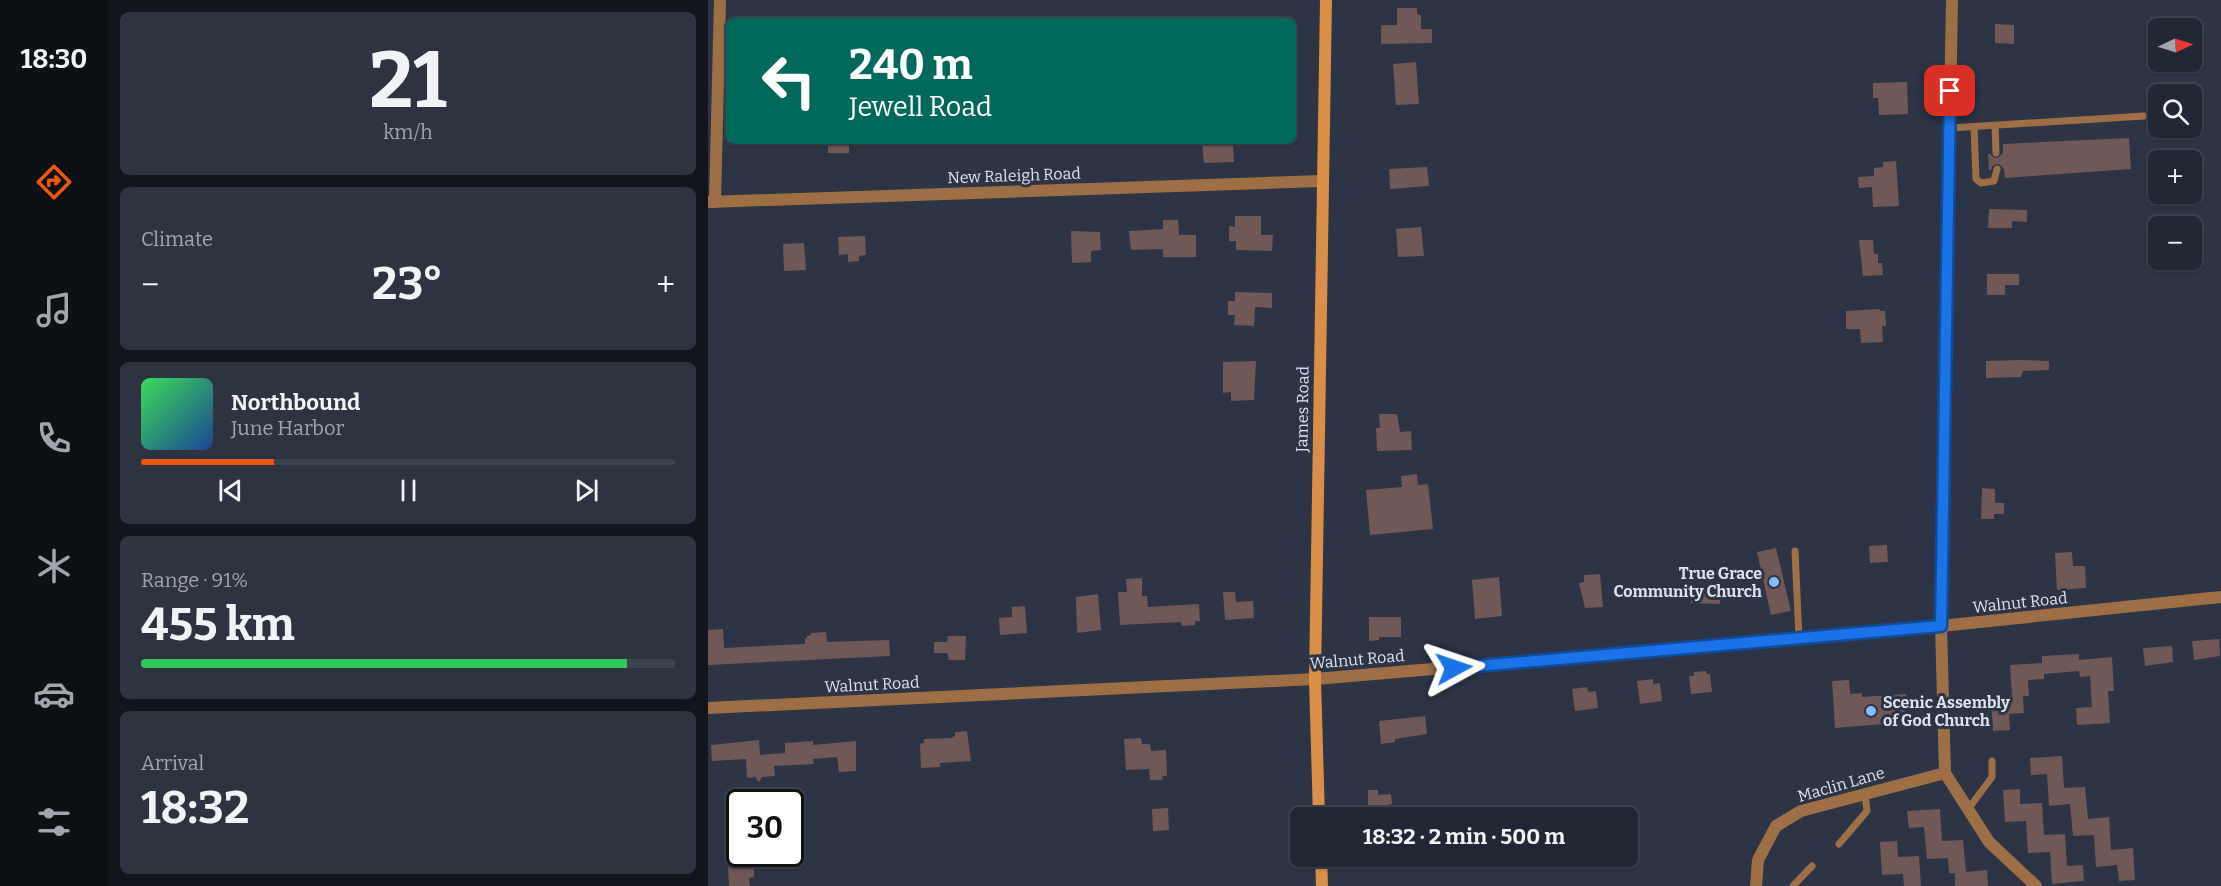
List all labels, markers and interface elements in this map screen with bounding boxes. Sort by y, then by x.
north arrow [2148,18,2202,72]
map controls [2148,18,2202,270]
text: 21 [369,34,447,128]
text: 240 m [849,40,973,90]
icon: left [750,42,828,120]
text: 18:30 [21,43,87,75]
pin [1924,65,1975,116]
icon: arrive [1933,74,1966,107]
button: search [2148,84,2202,138]
text: Jewell Road [849,91,992,123]
text: km/h [383,120,433,144]
button: + [2148,150,2202,204]
icon: directions [33,161,75,203]
street label: New Raleigh Road [947,164,1082,187]
button: − [2148,216,2202,270]
text: Climate [141,227,213,251]
text: 23° [372,257,443,311]
text: − [141,265,159,305]
text: + [656,265,675,305]
icon: music [33,289,75,331]
street label: James Road [1292,365,1313,453]
text: Northbound [231,389,360,416]
text: June Harbor [231,416,344,440]
icon: phone [33,417,75,459]
icon: previous [214,474,247,507]
icon: pause [392,474,425,507]
icon: next [570,474,603,507]
icon: climate [33,545,75,587]
place label: True Grace Community Church [1613,564,1762,601]
text: Range · 91% [141,568,248,592]
marker: True Grace Community Church [1767,575,1781,589]
street label: Walnut Road [1972,588,2069,617]
text: 455 km [141,598,295,652]
position arrow [1422,636,1486,700]
street label: Walnut Road [1309,646,1406,673]
street label: Walnut Road [824,672,920,696]
icon: car [33,673,75,715]
place label: Scenic Assembly of God Church [1883,693,2010,730]
marker: Scenic Assembly of God Church [1864,704,1878,718]
text: Arrival [141,751,204,775]
street label: Maclin Lane [1795,763,1887,806]
text: 18:32 [141,781,249,835]
speed limit sign: 30 [726,789,804,867]
icon: filters [33,801,75,843]
text: 18:32 · 2 min · 500 m [1363,823,1565,850]

